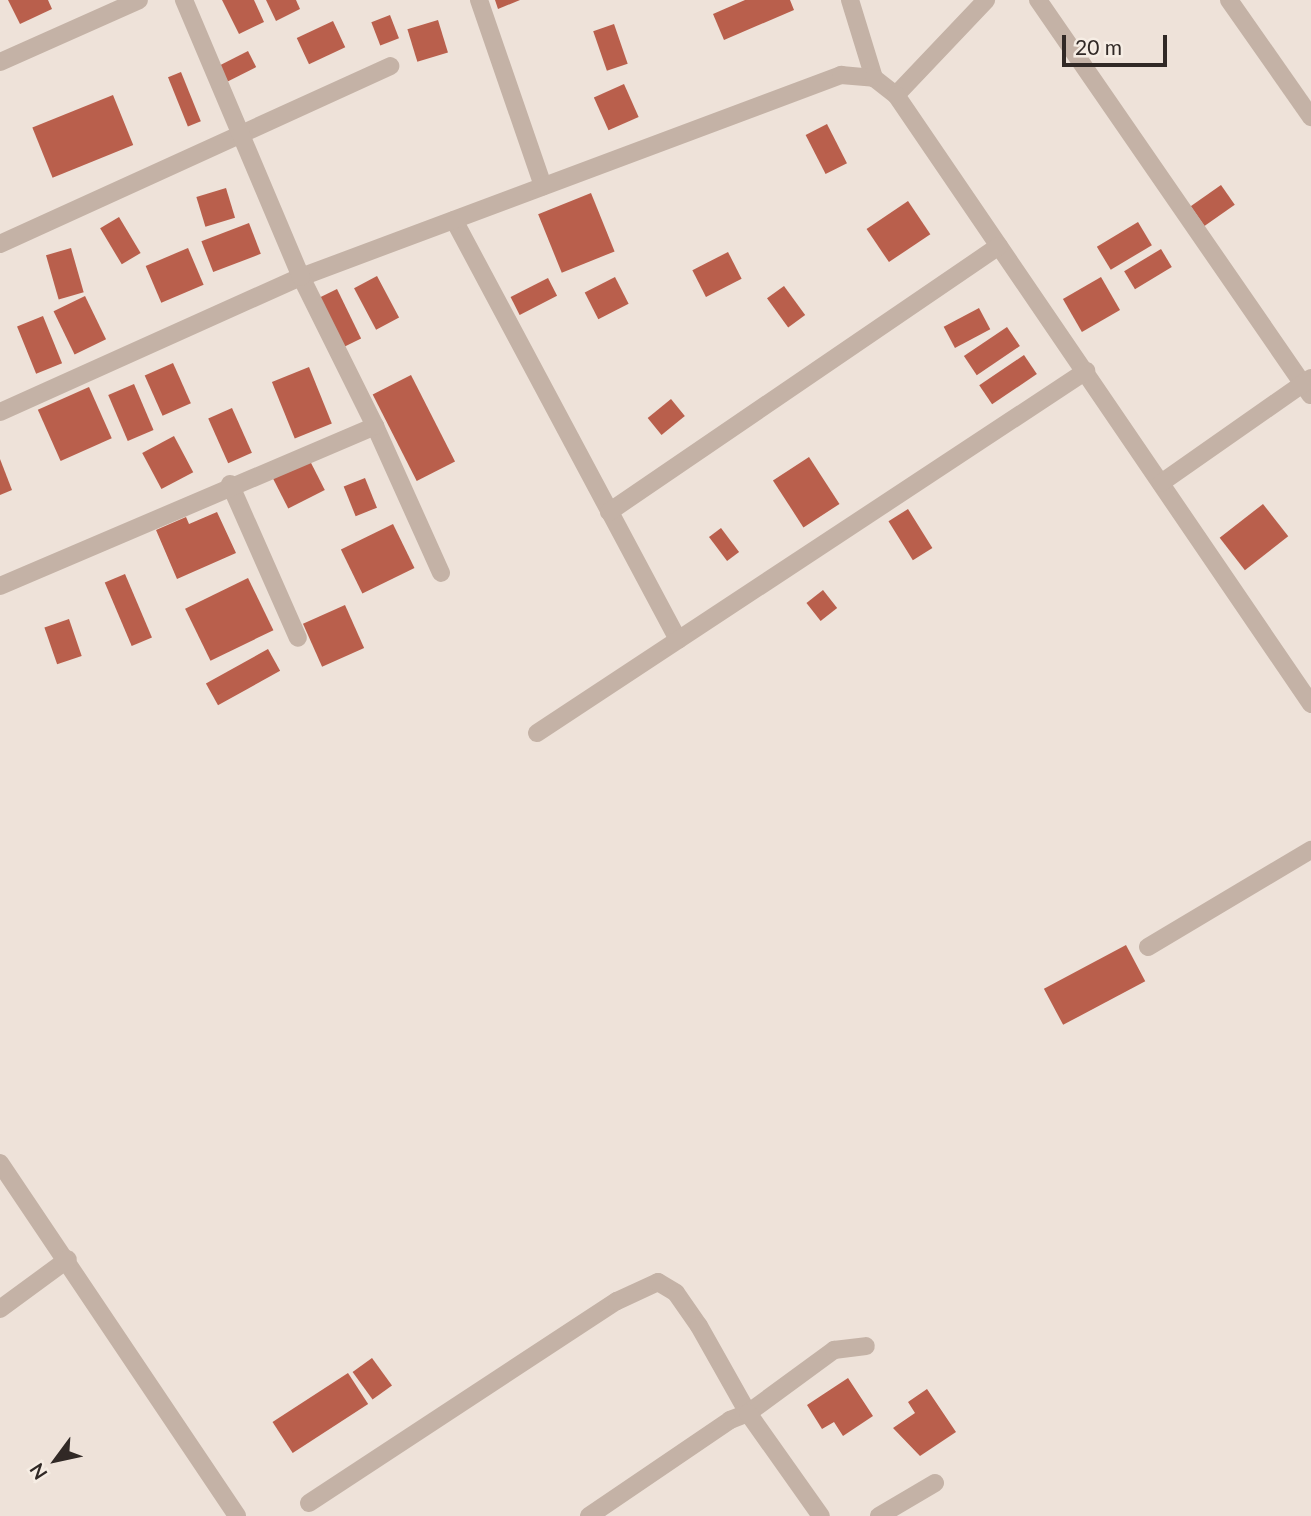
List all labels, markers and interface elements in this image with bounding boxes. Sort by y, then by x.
scale bar [1066,21,1171,65]
text: 20 m [1075,34,1122,59]
north arrow [21,1425,91,1495]
text: N [24,1459,52,1484]

